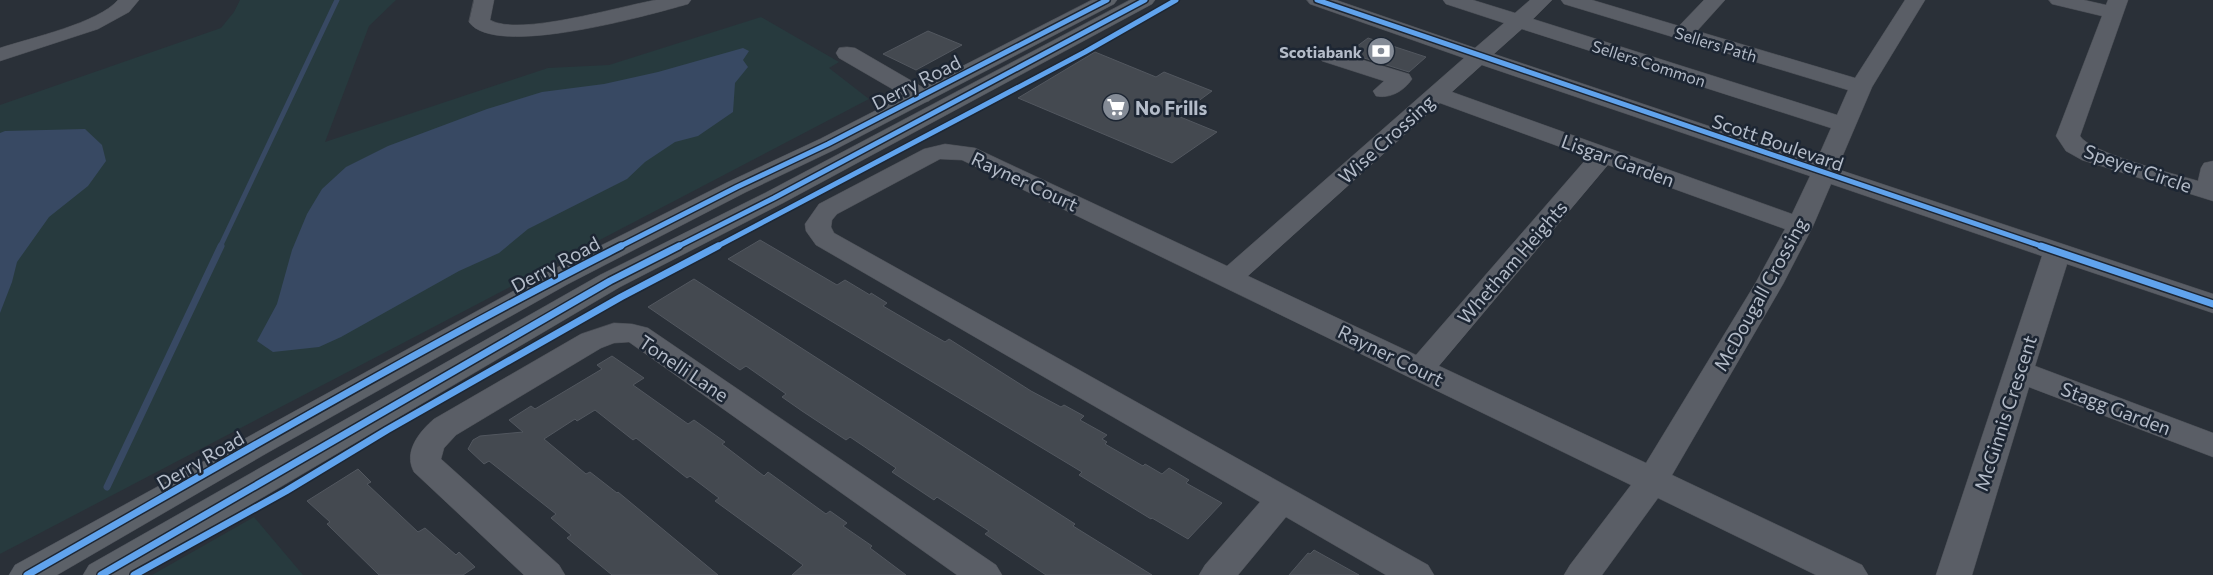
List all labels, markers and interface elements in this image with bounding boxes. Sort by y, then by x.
street label: Sellers Path [1673,22,1759,66]
bank icon: Scotiabank [1366,36,1396,66]
street label: Sellers Common [1590,36,1708,90]
place label: Scotiabank [1279,42,1363,61]
street label: Derry Road [868,50,964,114]
street label: Wise Crossing [1333,90,1439,188]
supermarket icon: No Frills [1101,92,1131,122]
place label: No Frills [1135,96,1208,119]
street label: Scott Boulevard [1709,109,1847,175]
street label: Lisgar Garden [1558,129,1678,191]
street label: Speyer Circle [2081,139,2195,197]
street label: Rayner Court [968,146,1082,216]
street label: Whetham Heights [1452,196,1572,328]
street label: McDougall Crossing [1708,213,1812,375]
street label: Derry Road [507,231,603,297]
street label: Rayner Court [1334,320,1448,391]
street label: Tonelli Lane [635,330,733,406]
street label: McGinnis Crescent [1969,332,2041,494]
street label: Stagg Garden [2058,376,2174,440]
street label: Derry Road [152,426,248,494]

